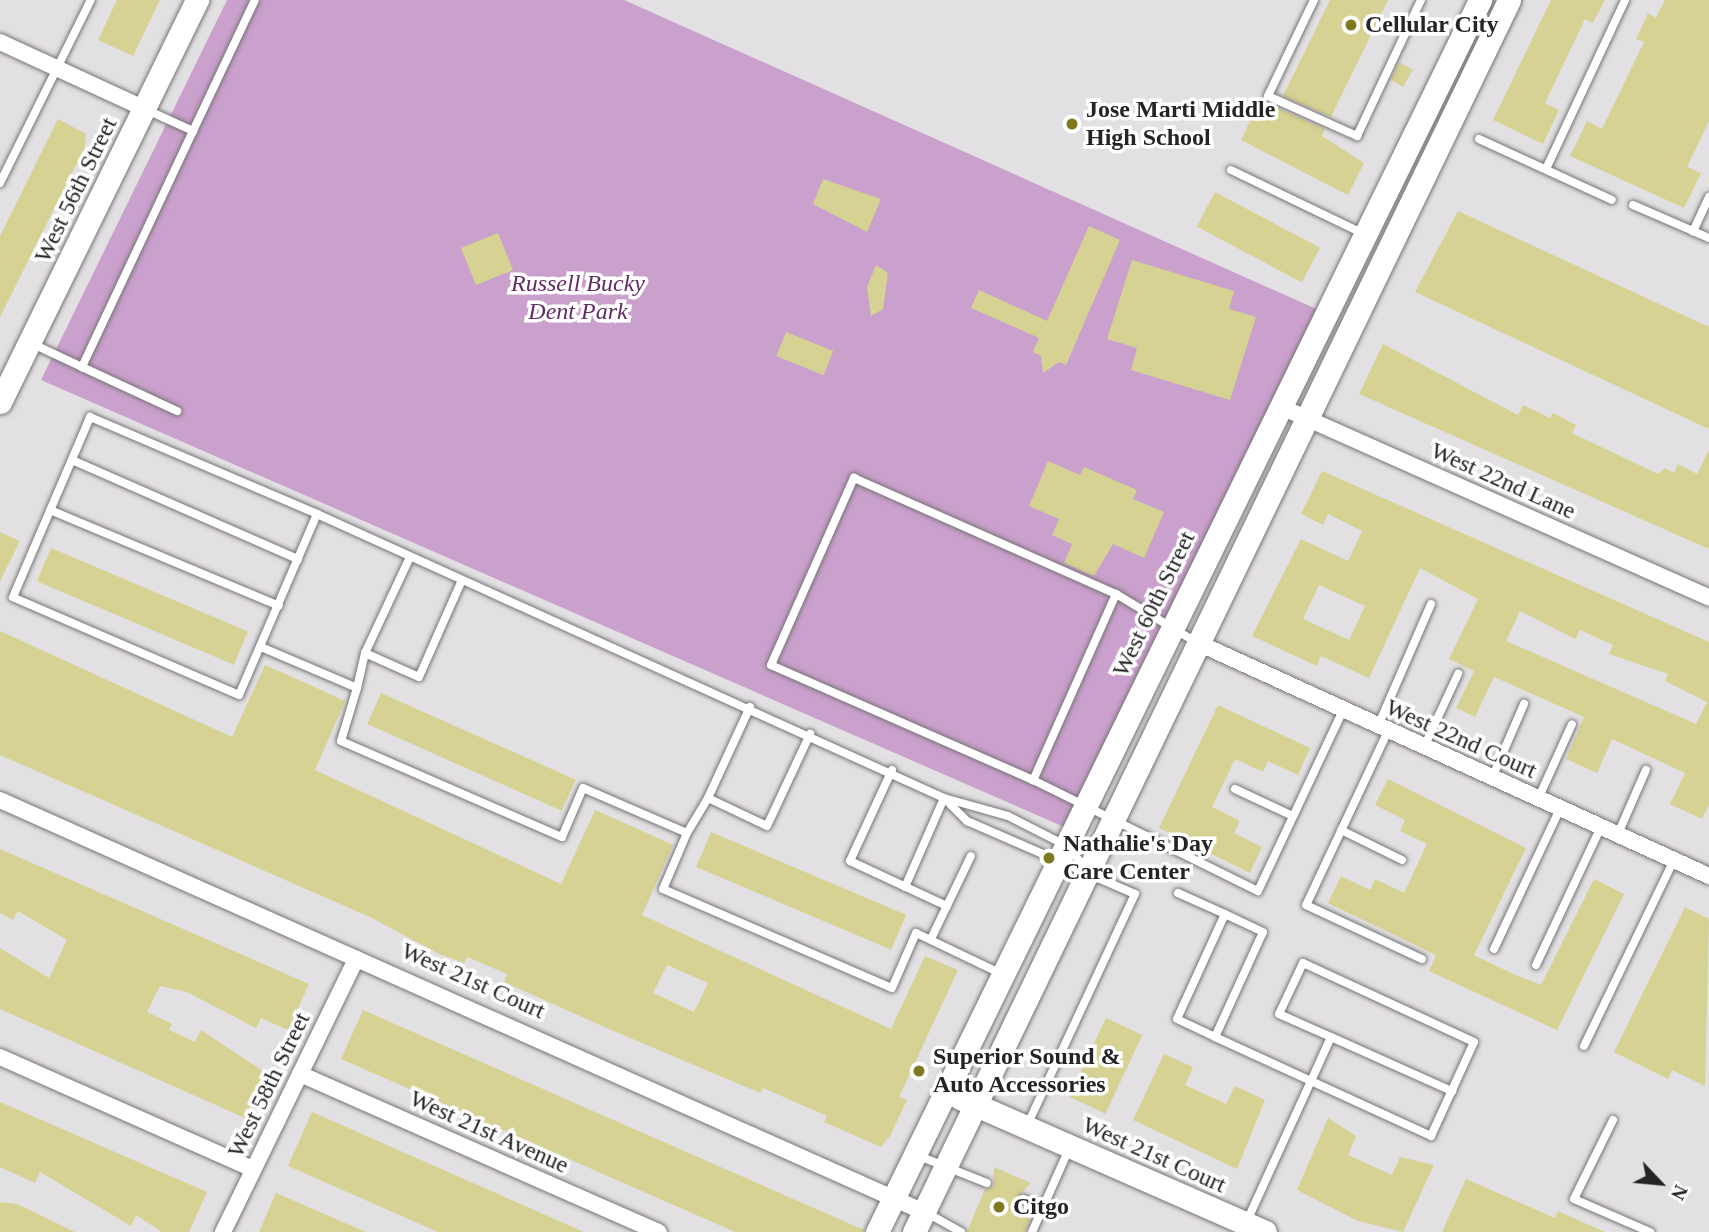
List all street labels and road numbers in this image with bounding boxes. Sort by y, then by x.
street label: West 56th Street [28,113,124,267]
street label: West 22nd Lane [1426,436,1580,526]
street label: West 60th Street [1106,527,1202,681]
street label: West 22nd Court [1381,693,1541,785]
street label: West 21st Court [397,937,549,1025]
street label: West 58th Street [221,1008,317,1162]
street label: West 21st Avenue [404,1084,574,1180]
street label: West 21st Court [1078,1111,1230,1199]

